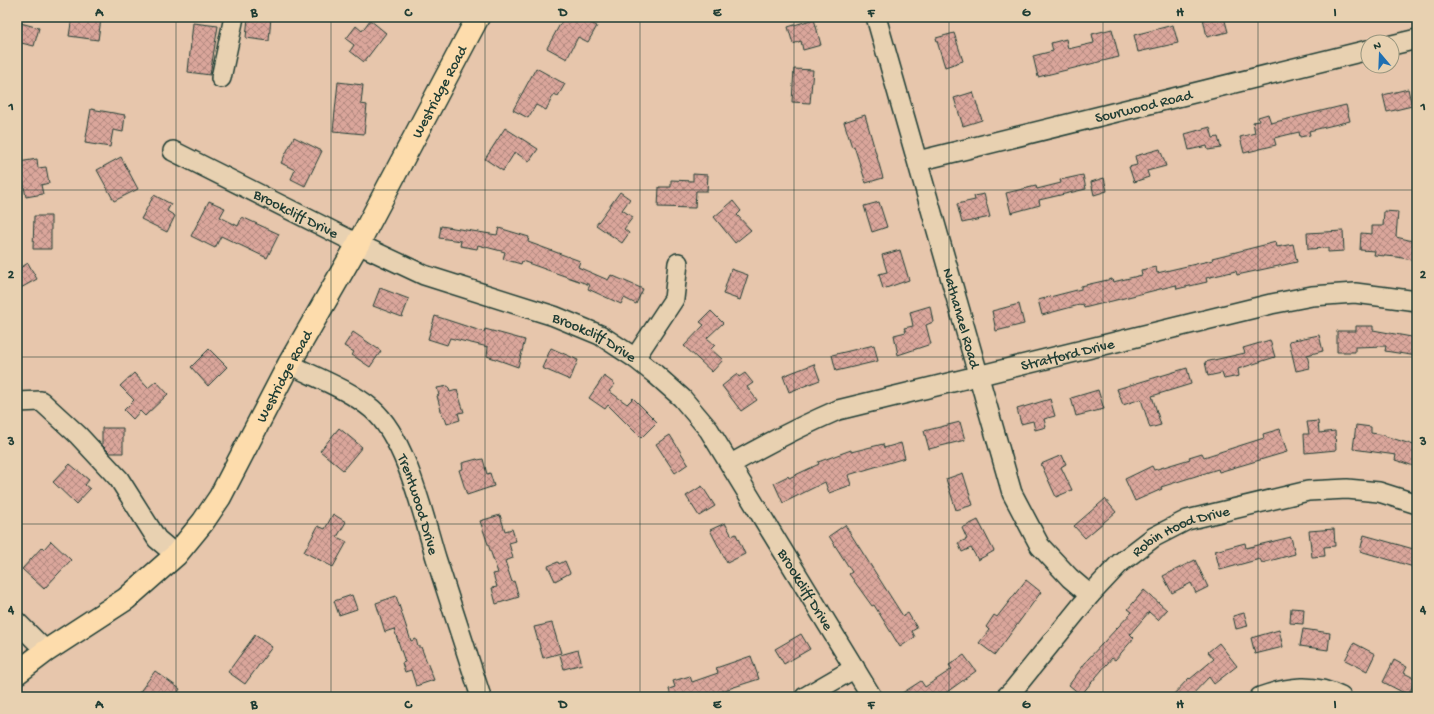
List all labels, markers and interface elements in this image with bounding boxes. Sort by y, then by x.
text: A [94,6,104,21]
text: B [250,6,259,21]
text: C [403,6,413,21]
text: D [558,6,568,21]
text: E [713,6,722,21]
text: F [867,6,876,21]
text: G [1022,6,1031,21]
text: H [1176,6,1184,21]
text: I [1333,6,1337,21]
north arrow [1360,34,1400,74]
text: N [1372,40,1383,53]
street label: Westridge Road [409,42,473,142]
street label: Sourwood Road [1093,86,1195,128]
text: 1 [7,100,14,115]
text: 1 [1419,100,1426,115]
street label: Brookcliff Drive [249,186,341,244]
street label: Nathanael Road [937,266,983,372]
text: 2 [8,268,15,283]
text: 2 [1420,268,1427,283]
street label: Brookcliff Drive [548,309,639,367]
street label: Westridge Road [253,327,318,426]
street label: Stratford Drive [1019,336,1117,376]
text: 3 [7,435,15,450]
text: 3 [1419,435,1427,450]
street label: Trentwood Drive [392,451,442,557]
street label: Robin Hood Drive [1129,503,1232,562]
street label: Brookcliff Drive [772,545,836,635]
text: 4 [7,603,15,618]
text: 4 [1419,603,1427,618]
text: A [94,698,104,713]
text: B [250,698,259,713]
text: C [403,698,413,713]
text: D [558,698,568,713]
text: E [713,698,722,713]
text: F [867,698,876,713]
text: G [1022,698,1031,713]
text: H [1176,698,1184,713]
text: I [1333,698,1337,713]

